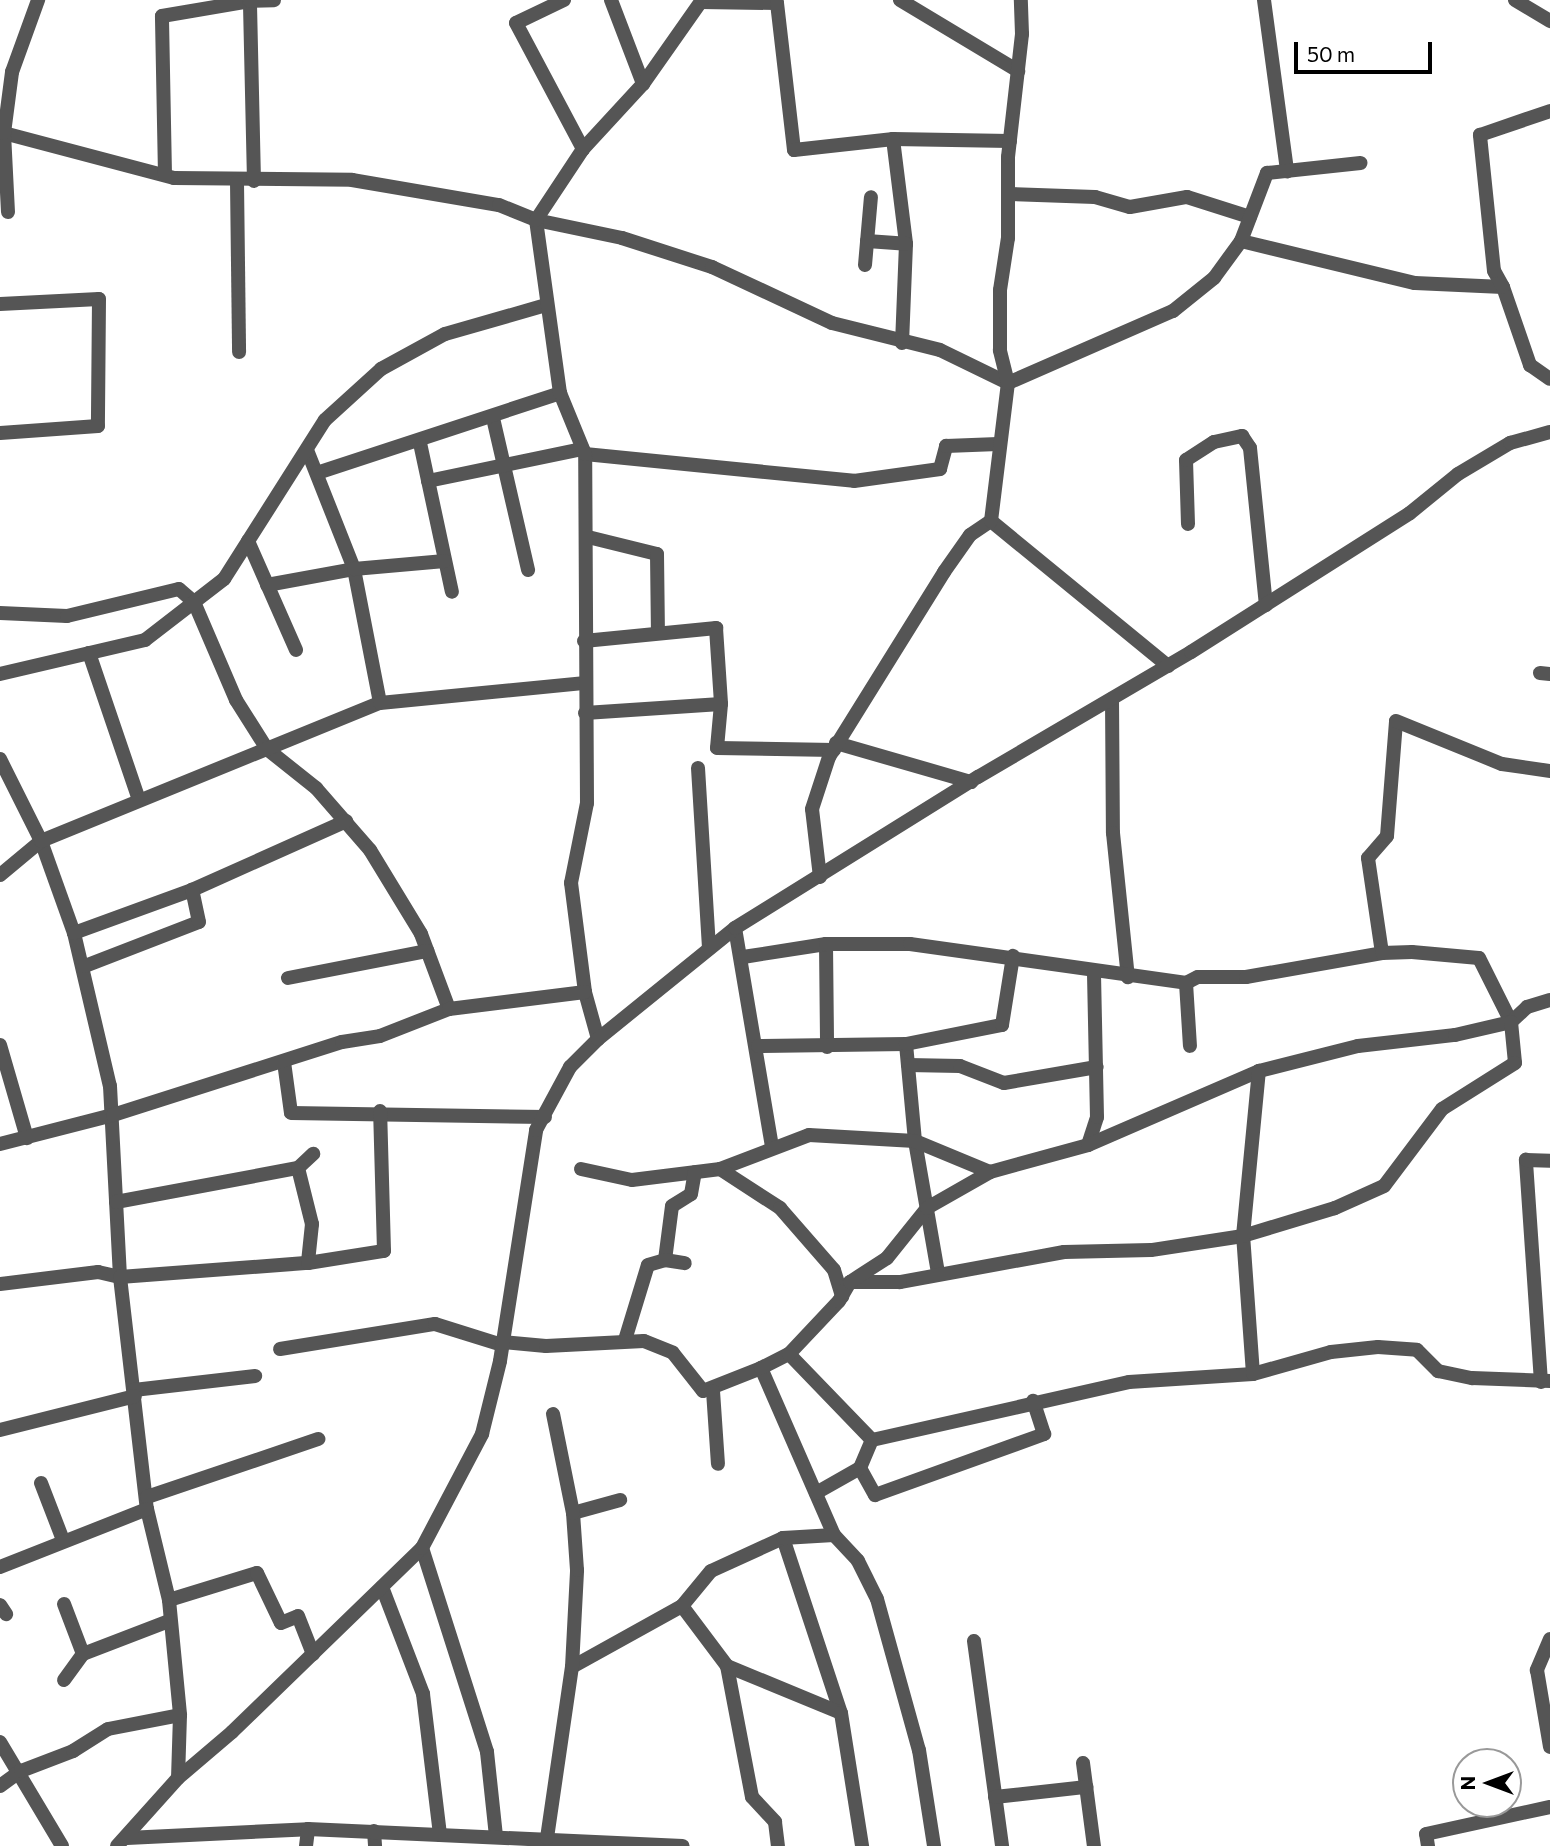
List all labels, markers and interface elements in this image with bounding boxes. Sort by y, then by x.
scale bar [1298,28,1436,72]
text: 50 m [1307,41,1355,66]
north arrow [1452,1748,1522,1818]
text: N [1456,1776,1479,1790]

